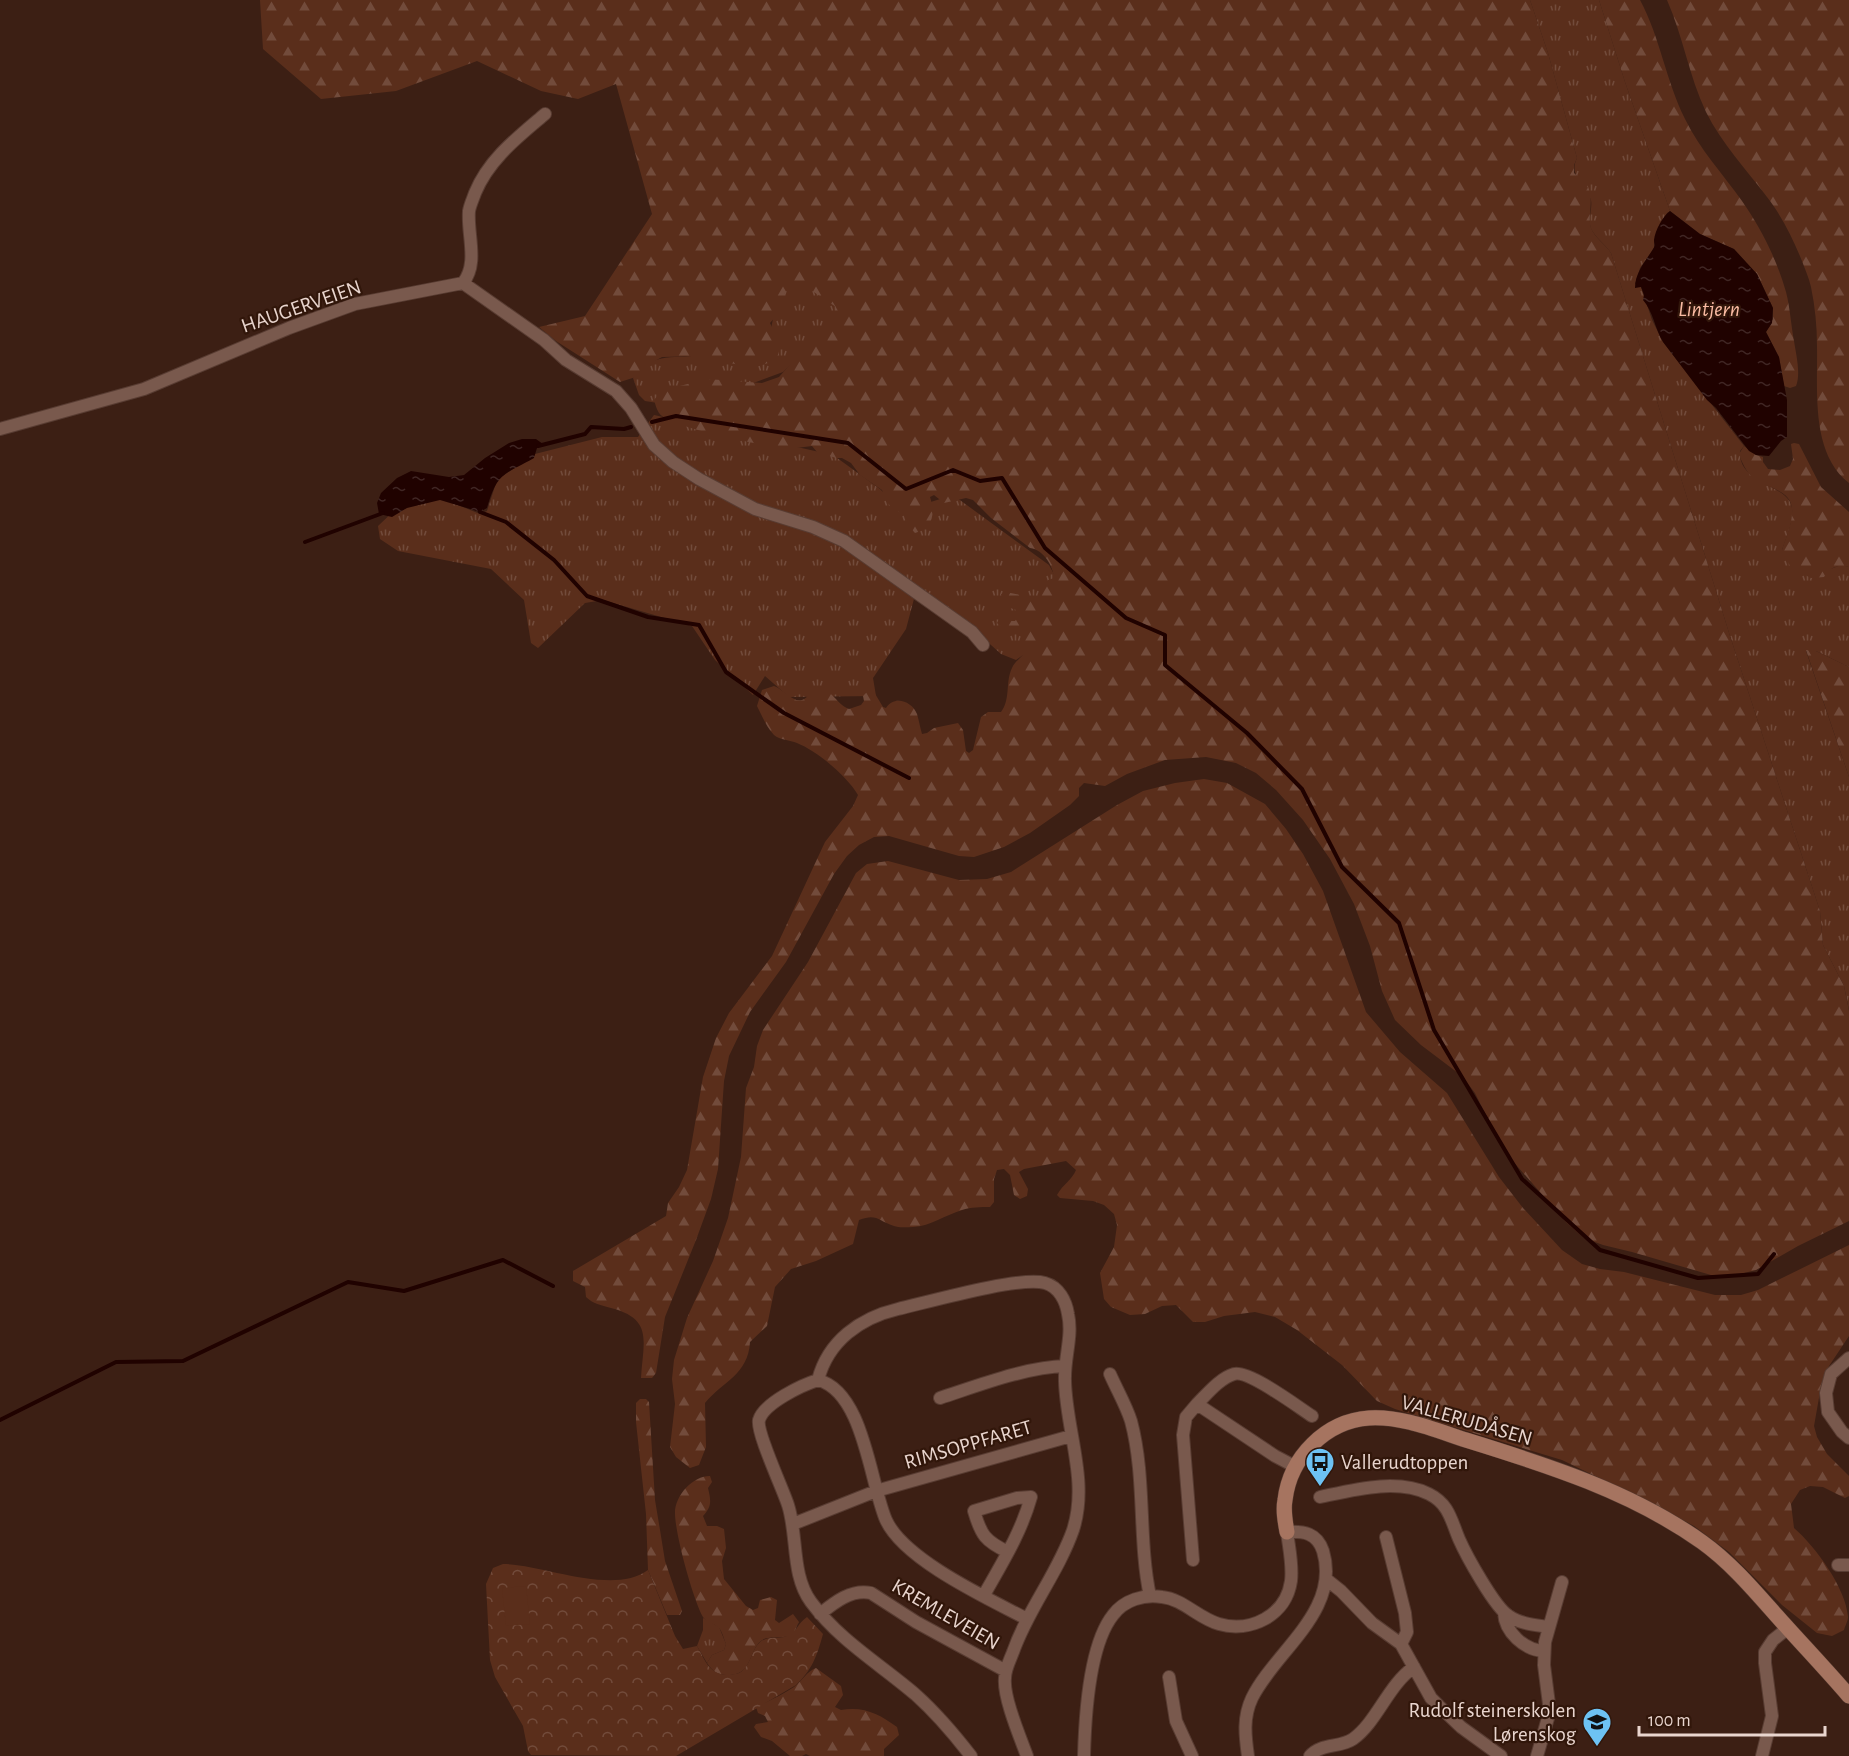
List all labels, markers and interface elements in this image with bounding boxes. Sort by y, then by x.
street label: HAUGERVEIEN [239,276,364,337]
water label: Lintjern [1678,298,1740,320]
street label: VALLERUDÅSEN [1399,1390,1535,1449]
street label: RIMSOPPFARET [902,1416,1034,1473]
bus stop icon: Vallerudtoppen [1304,1446,1336,1488]
place label: Vallerudtoppen [1341,1452,1468,1473]
street label: KREMLEVEIEN [888,1575,1003,1654]
scale bar [1639,1699,1825,1737]
place label: Rudolf steinerskolen Lørenskog [1409,1700,1577,1745]
school or university icon: Rudolf steinerskolen Lørenskog [1581,1706,1613,1748]
text: 100 m [1648,1712,1691,1730]

